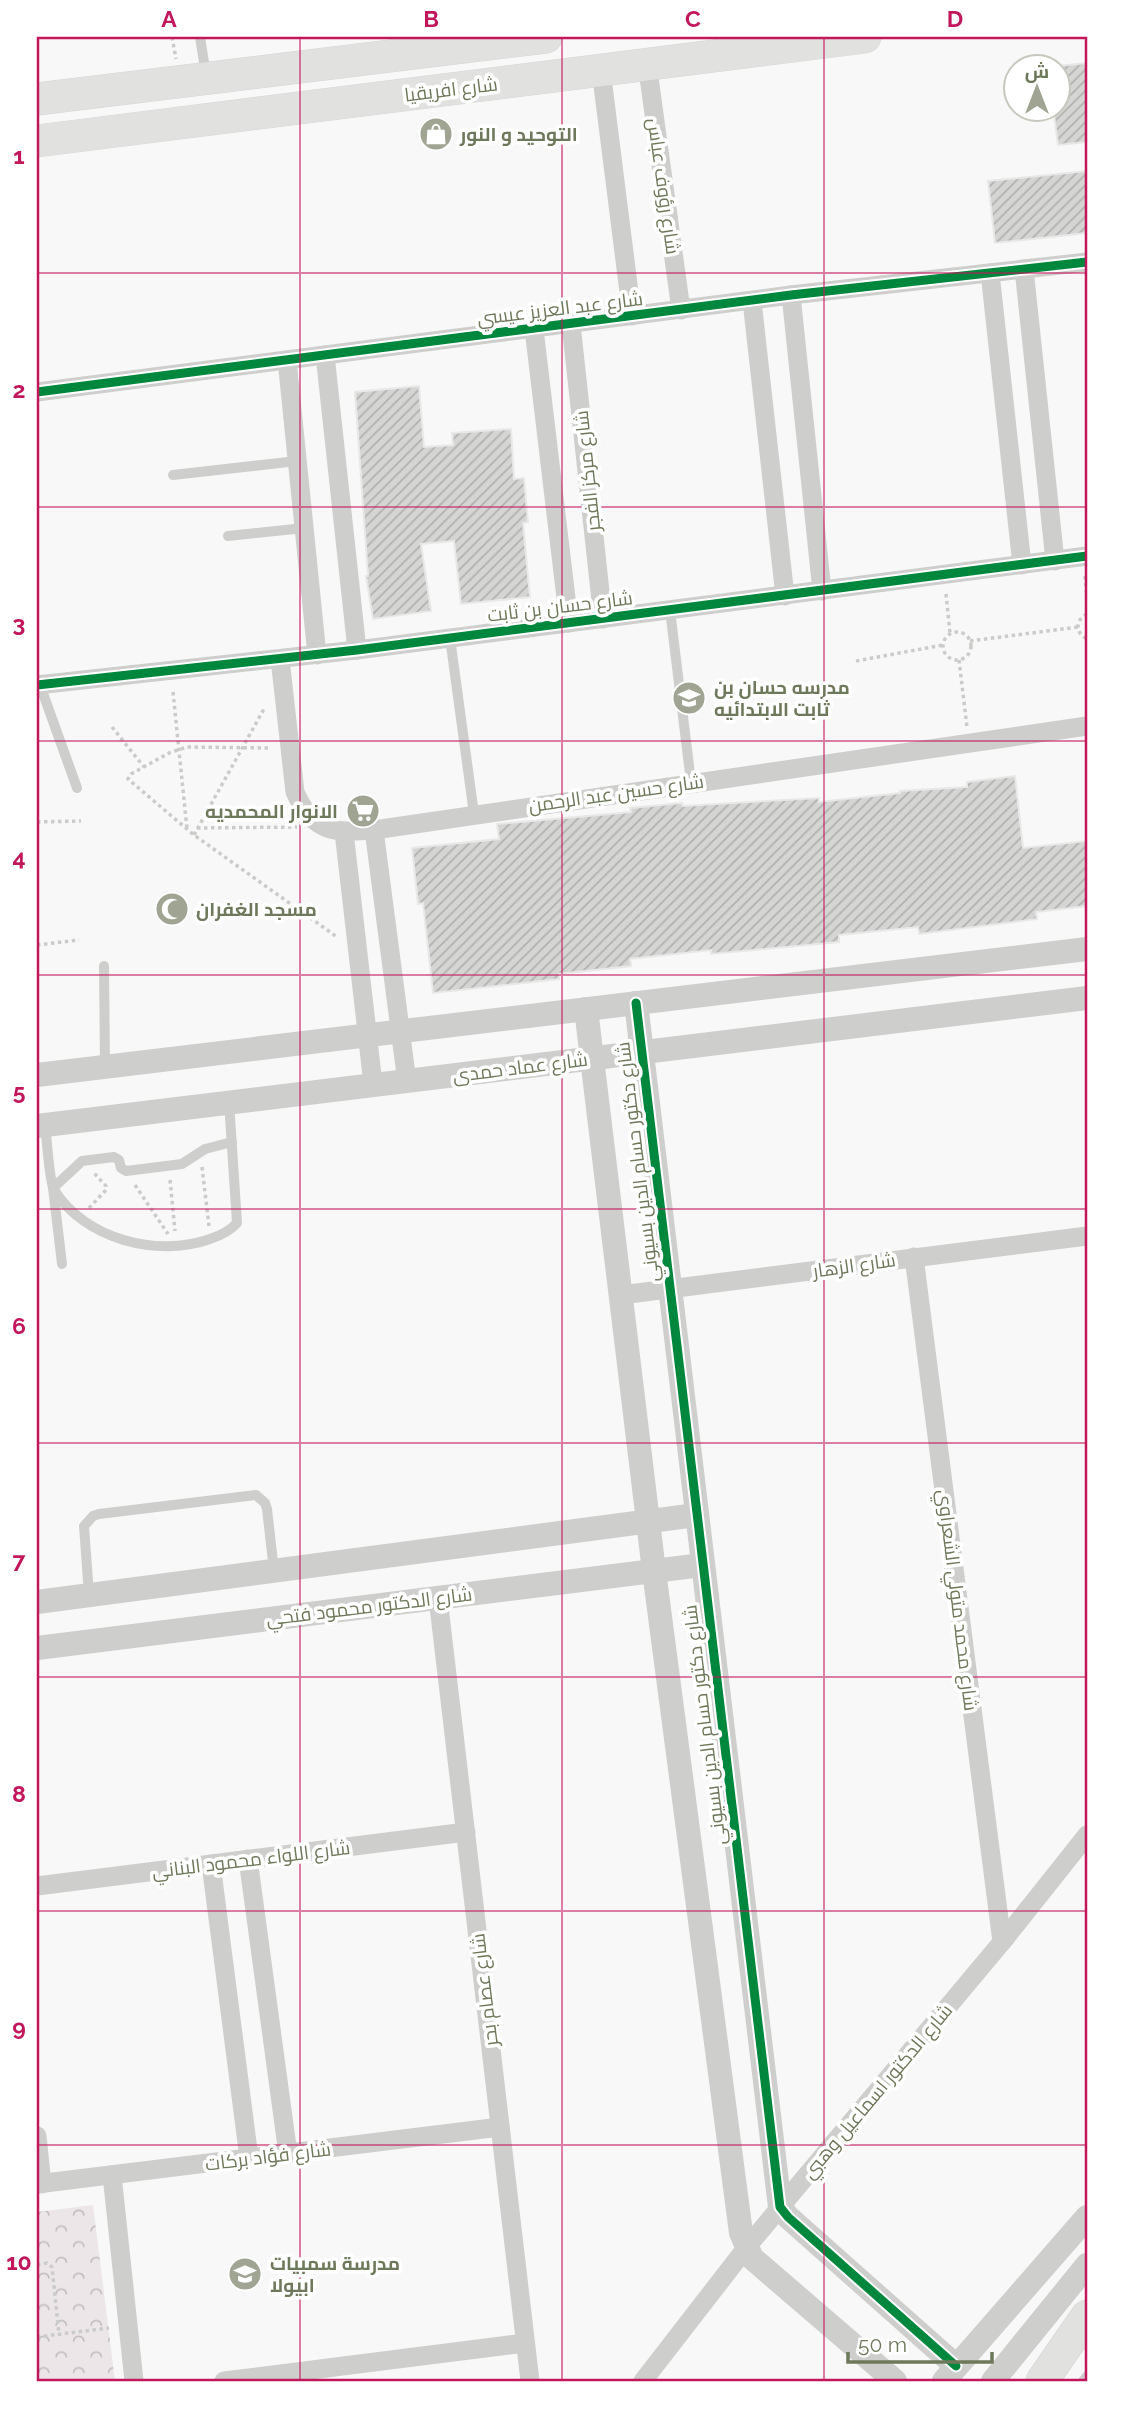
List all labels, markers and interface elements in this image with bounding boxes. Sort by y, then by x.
text: A [161,5,177,32]
text: B [423,5,439,32]
text: C [685,5,701,32]
text: D [947,5,963,32]
north arrow [1002,52,1072,122]
text: ش [1025,60,1049,83]
street label: شارع افريقيا [403,72,499,109]
shop icon: التوحيد و النور [417,115,455,153]
street label: شارع رؤوف عباس [641,116,684,256]
place label: التوحيد و النور [459,123,578,146]
text: 1 [13,142,25,169]
street label: شارع عبد العزيز عيسي [476,287,645,333]
text: 2 [13,376,25,403]
street label: شارع مركز الفجر [570,409,607,534]
street label: شارع حسان بن ثابت [486,586,634,629]
text: 3 [13,610,25,637]
place label: مدرسه حسان بن ثابت الابتدائيه [714,676,850,720]
school or university icon: مدرسه حسان بن ثابت الابتدائيه [670,679,708,717]
street label: شارع حسين عبد الرحمن [527,770,705,819]
supermarket icon: الانوار المحمديه [344,792,382,830]
place label: الانوار المحمديه [205,800,338,823]
text: 4 [12,844,26,871]
mosque icon: مسجد الغفران [153,890,191,928]
place label: مسجد الغفران [196,898,317,921]
street label: شارع دكتور حسام الدين بسيوني [611,1040,667,1283]
street label: شارع عماد حمدى [451,1048,589,1089]
text: 5 [13,1078,26,1105]
street label: شارع الزهار [810,1248,897,1285]
text: 6 [12,1312,26,1339]
street label: شارع محمد متولي الشعراوي [930,1488,983,1713]
text: 7 [13,1546,26,1573]
street label: شارع الدكتور محمود فتحي [265,1582,474,1634]
street label: شارع دكتور حسام الدين بسيوني [678,1603,734,1846]
text: 8 [12,1780,26,1807]
street label: شارع اللواء محمود البناني [151,1836,352,1886]
street label: شارع عصام بحر [466,1932,505,2049]
street label: شارع الدكتور اسماعيل وهبي [797,1999,960,2185]
text: 9 [12,2014,26,2041]
street label: شارع فؤاد بركات [204,2137,333,2178]
text: 10 [6,2248,32,2275]
place label: مدرسة سمبيات ابيولا [270,2252,400,2297]
school or university icon: مدرسة سمبيات ابيولا [226,2255,264,2293]
scale bar [848,2320,991,2364]
text: 50 m [858,2332,907,2357]

